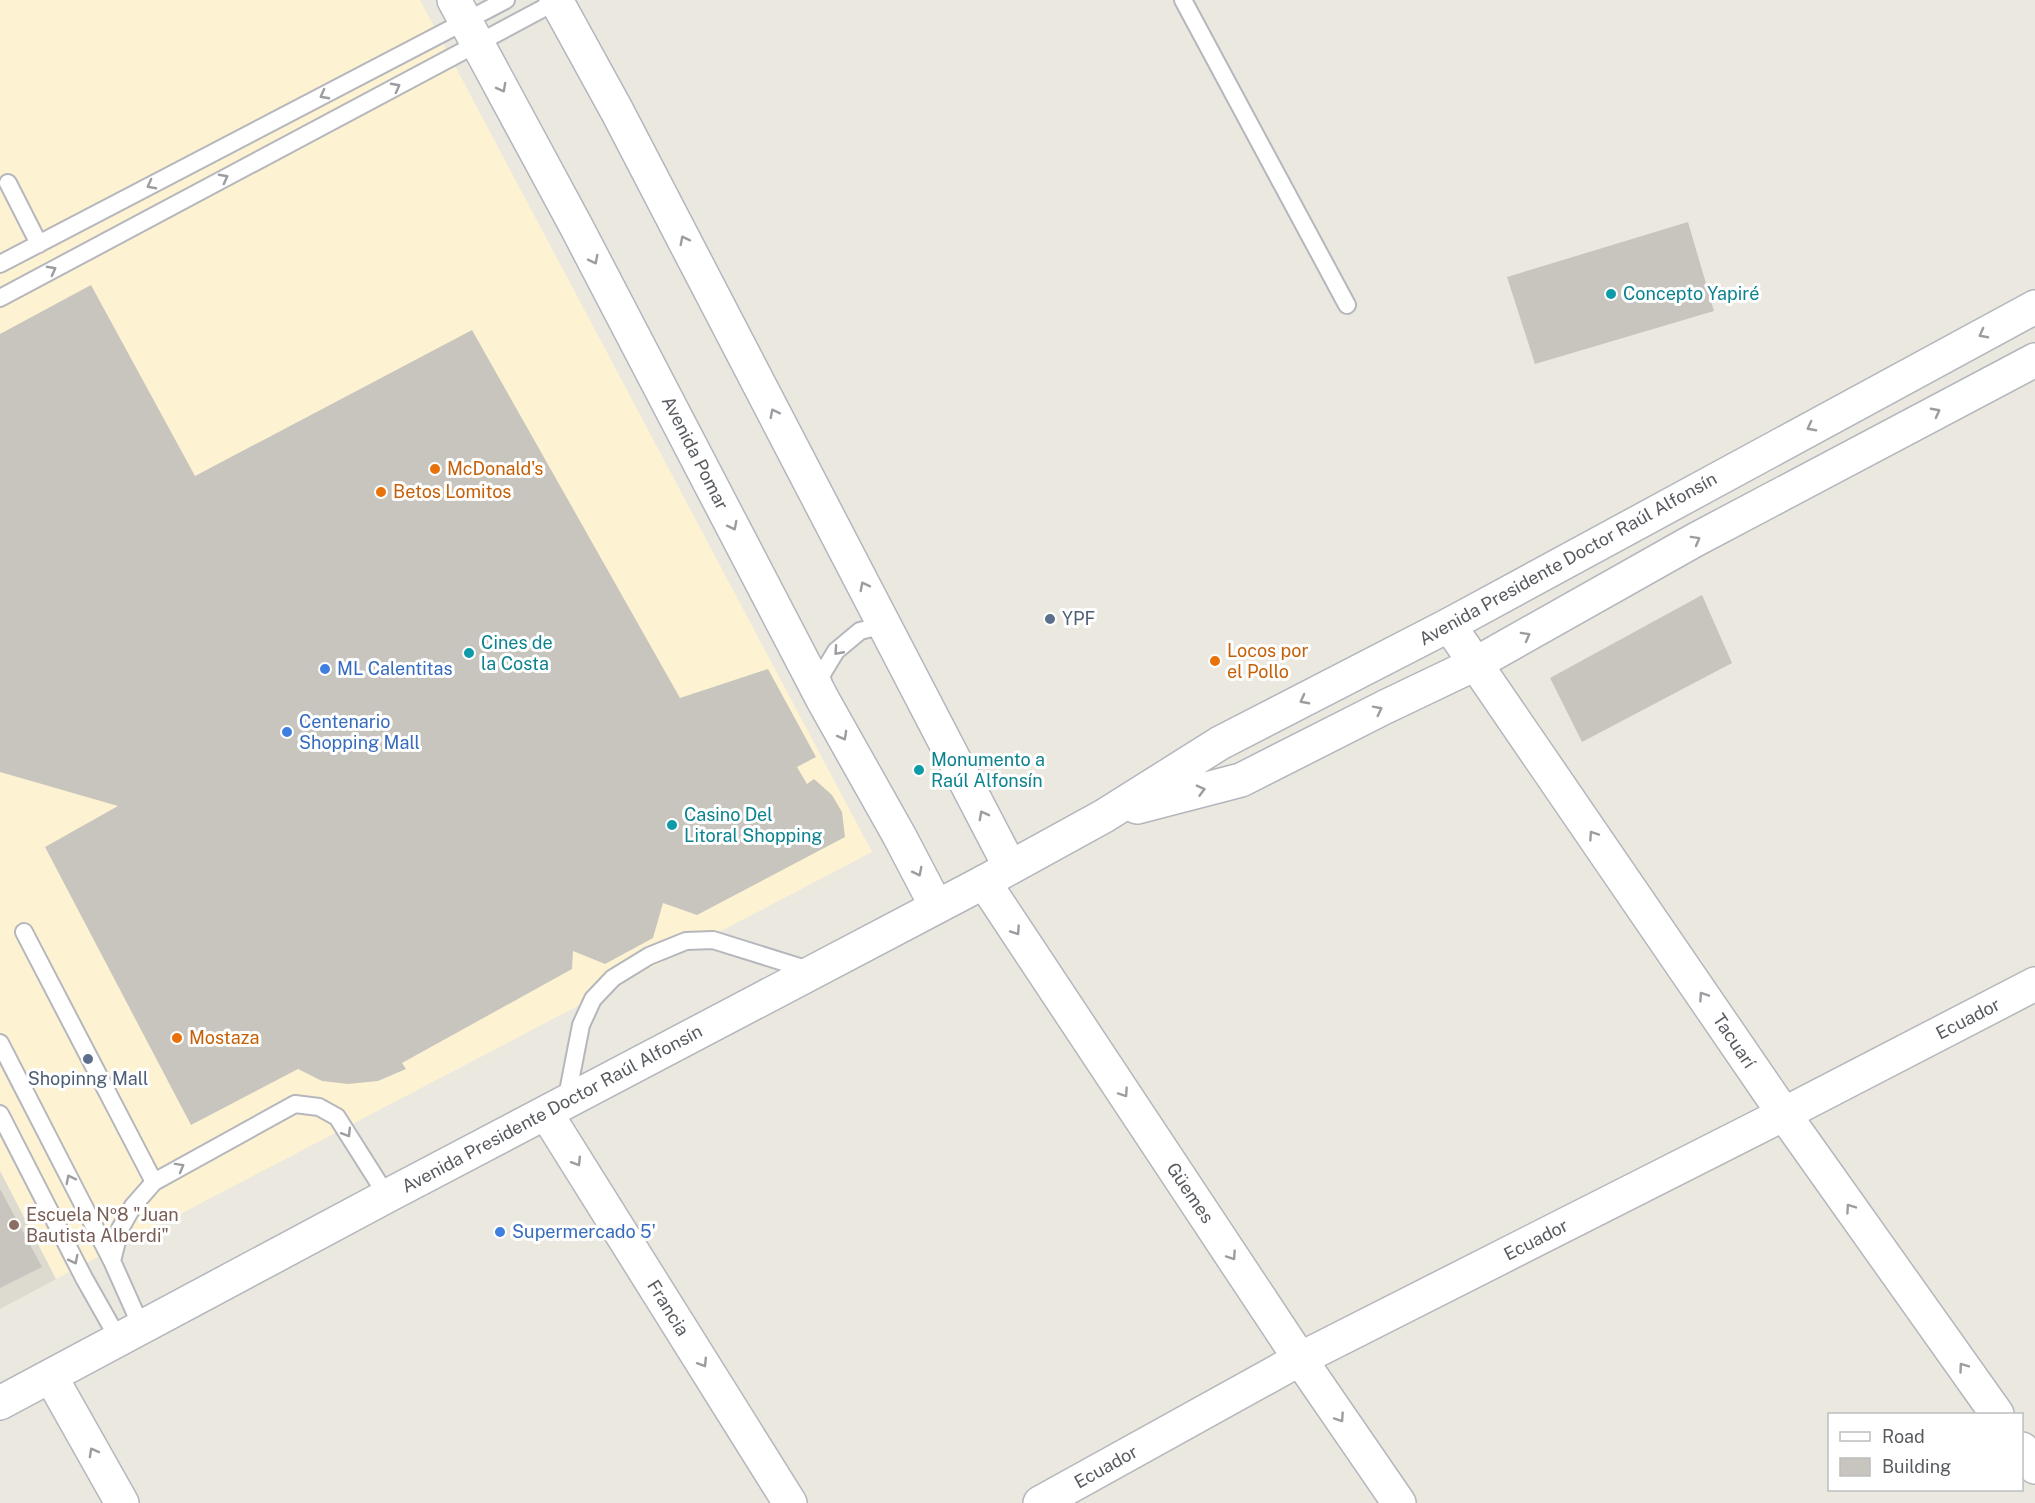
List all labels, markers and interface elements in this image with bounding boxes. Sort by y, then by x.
one-way arrow [495,82,506,93]
one-way arrow [390,83,400,94]
one-way arrow [319,88,330,99]
one-way arrow [217,174,228,185]
one-way arrow [146,178,157,190]
one-way arrow [680,235,691,246]
one-way arrow [587,254,598,265]
one-way arrow [45,266,56,277]
place label: Concepto Yapiré [1623,283,1759,304]
marker: Concepto Yapiré [1604,287,1618,301]
one-way arrow [1979,327,1989,338]
street label: Avenida Pomar [658,392,733,513]
one-way arrow [1930,408,1940,419]
one-way arrow [770,409,781,419]
one-way arrow [1807,420,1818,431]
place label: McDonald's [447,458,543,479]
marker: McDonald's [428,462,442,476]
street label: Avenida Presidente Doctor Raúl Alfonsín [1415,468,1720,649]
place label: Betos Lomitos [393,481,511,502]
marker: Betos Lomitos [374,485,388,499]
one-way arrow [725,520,737,531]
one-way arrow [1690,536,1700,547]
one-way arrow [860,582,871,592]
place label: YPF [1062,608,1095,629]
marker: YPF [1043,612,1057,626]
one-way arrow [1520,631,1531,643]
place label: Cines de la Costa [481,632,553,674]
place label: Locos por el Pollo [1227,640,1308,682]
one-way arrow [835,644,846,655]
marker: Cines de la Costa [462,646,476,660]
marker: Locos por el Pollo [1208,654,1222,668]
place label: ML Calentitas [337,658,453,679]
marker: ML Calentitas [318,662,332,676]
one-way arrow [1300,693,1310,704]
one-way arrow [1372,706,1383,718]
place label: Centenario Shopping Mall [299,711,420,753]
marker: Centenario Shopping Mall [280,725,294,739]
one-way arrow [836,730,847,740]
place label: Monumento a Raúl Alfonsín [931,749,1045,791]
marker: Monumento a Raúl Alfonsín [912,763,926,777]
one-way arrow [1196,785,1206,798]
place label: Casino Del Litoral Shopping [684,804,823,846]
one-way arrow [979,810,990,821]
marker: Casino Del Litoral Shopping [665,818,679,832]
one-way arrow [1589,831,1600,842]
one-way arrow [911,865,922,876]
one-way arrow [1009,924,1020,935]
one-way arrow [1699,992,1710,1003]
street label: Ecuador [1932,993,2003,1044]
street label: Tacuarí [1709,1010,1761,1072]
street label: Avenida Presidente Doctor Raúl Alfonsín [398,1020,705,1197]
place label: Mostaza [189,1027,259,1048]
marker: Mostaza [170,1031,184,1045]
marker: Shopinng Mall [81,1052,95,1066]
place label: Shopinng Mall [28,1068,148,1089]
one-way arrow [1117,1087,1128,1098]
one-way arrow [340,1127,352,1137]
one-way arrow [569,1156,580,1167]
street label: Güemes [1163,1158,1218,1227]
one-way arrow [174,1163,184,1174]
one-way arrow [66,1175,77,1186]
one-way arrow [1846,1203,1857,1214]
place label: Escuela Nº8 "Juan Bautista Alberdi" [26,1204,179,1246]
street label: Ecuador [1500,1214,1571,1265]
marker: Escuela Nº8 "Juan Bautista Alberdi" [7,1218,21,1232]
place label: Supermercado 5' [512,1221,656,1242]
marker: Supermercado 5' [493,1225,507,1239]
one-way arrow [1224,1250,1236,1260]
one-way arrow [67,1253,79,1264]
street label: Francia [643,1276,694,1340]
one-way arrow [695,1357,707,1367]
one-way arrow [1959,1363,1970,1374]
one-way arrow [1333,1411,1344,1422]
legend [1828,1413,2023,1491]
text: Road [1882,1426,1925,1447]
street label: Ecuador [1070,1441,1141,1493]
one-way arrow [89,1448,100,1458]
text: Building [1882,1456,1951,1477]

